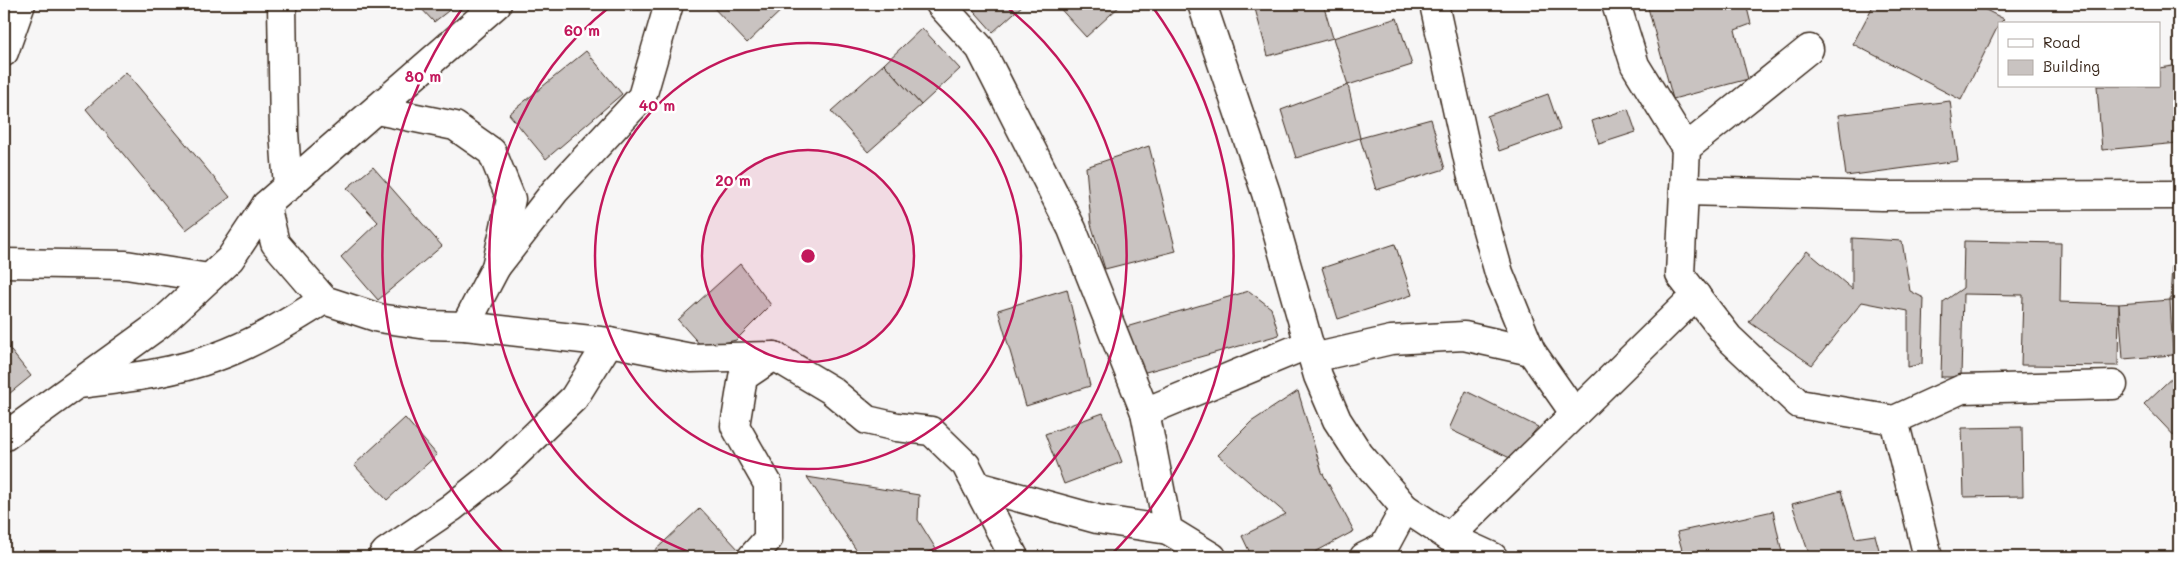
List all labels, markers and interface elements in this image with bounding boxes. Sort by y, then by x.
text: 60 m [564,20,600,40]
legend [1998,22,2160,88]
text: Road [2043,32,2080,52]
text: Building [2043,56,2100,76]
text: 80 m [405,66,441,86]
text: 40 m [639,95,675,115]
text: 20 m [715,170,751,190]
centre of rings [799,247,817,265]

